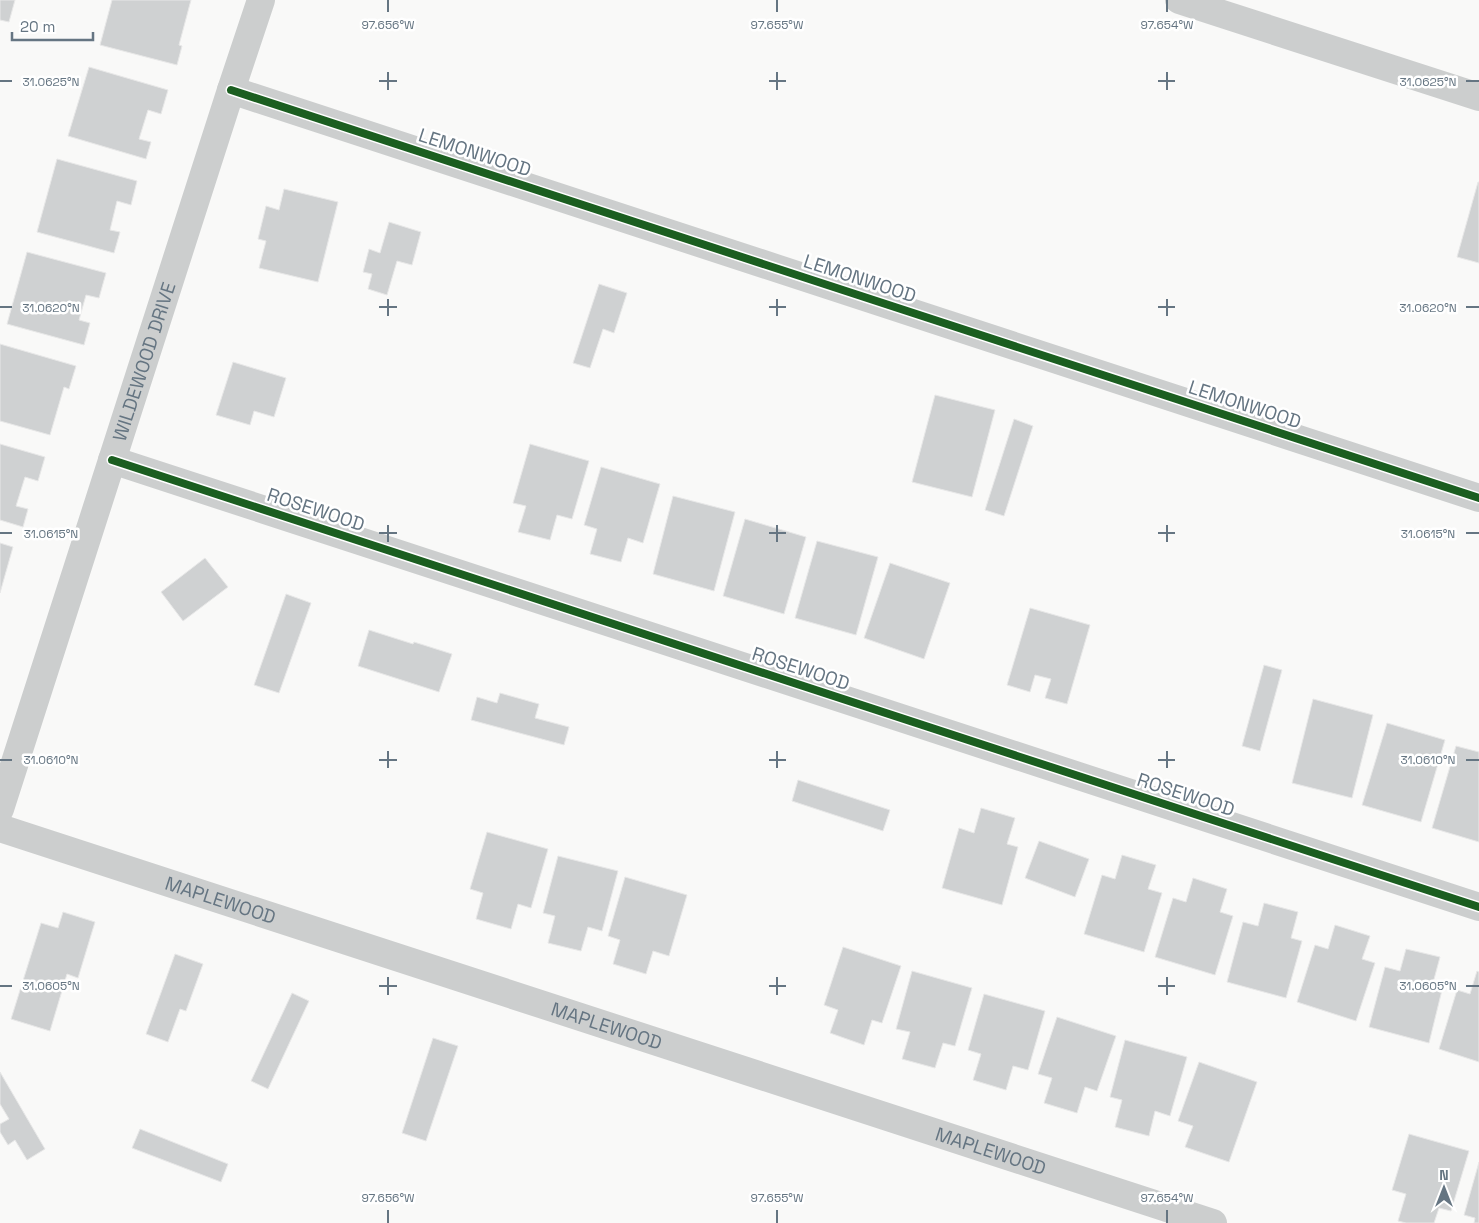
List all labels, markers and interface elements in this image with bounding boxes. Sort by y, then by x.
scale bar [12,10,94,42]
text: 20 m [20,17,55,36]
text: 97.656°W [362,17,415,33]
text: 97.655°W [751,17,804,33]
text: 97.654°W [1140,17,1194,33]
text: 31.0625°N [23,74,79,90]
text: 31.0625°N [1400,74,1456,90]
street label: LEMONWOOD [415,123,534,182]
street label: LEMONWOOD [800,249,919,308]
street label: WILDEWOOD DRIVE [107,279,181,444]
text: 31.0620°N [22,300,80,316]
text: 31.0620°N [1399,300,1457,316]
street label: LEMONWOOD [1185,375,1304,434]
street label: ROSEWOOD [264,482,368,537]
text: 31.0615°N [24,526,78,542]
text: 31.0615°N [1401,526,1455,542]
street label: ROSEWOOD [749,641,853,696]
text: 31.0610°N [23,752,79,768]
text: 31.0610°N [1400,752,1456,768]
street label: ROSEWOOD [1134,767,1238,822]
street label: MAPLEWOOD [162,871,279,930]
text: 31.0605°N [22,978,80,994]
text: 31.0605°N [1399,978,1457,994]
street label: MAPLEWOOD [548,996,665,1056]
street label: MAPLEWOOD [932,1121,1049,1181]
north arrow [1419,1163,1469,1213]
text: N [1439,1166,1449,1184]
text: 97.656°W [362,1190,415,1206]
text: 97.655°W [751,1190,804,1206]
text: 97.654°W [1140,1190,1194,1206]

